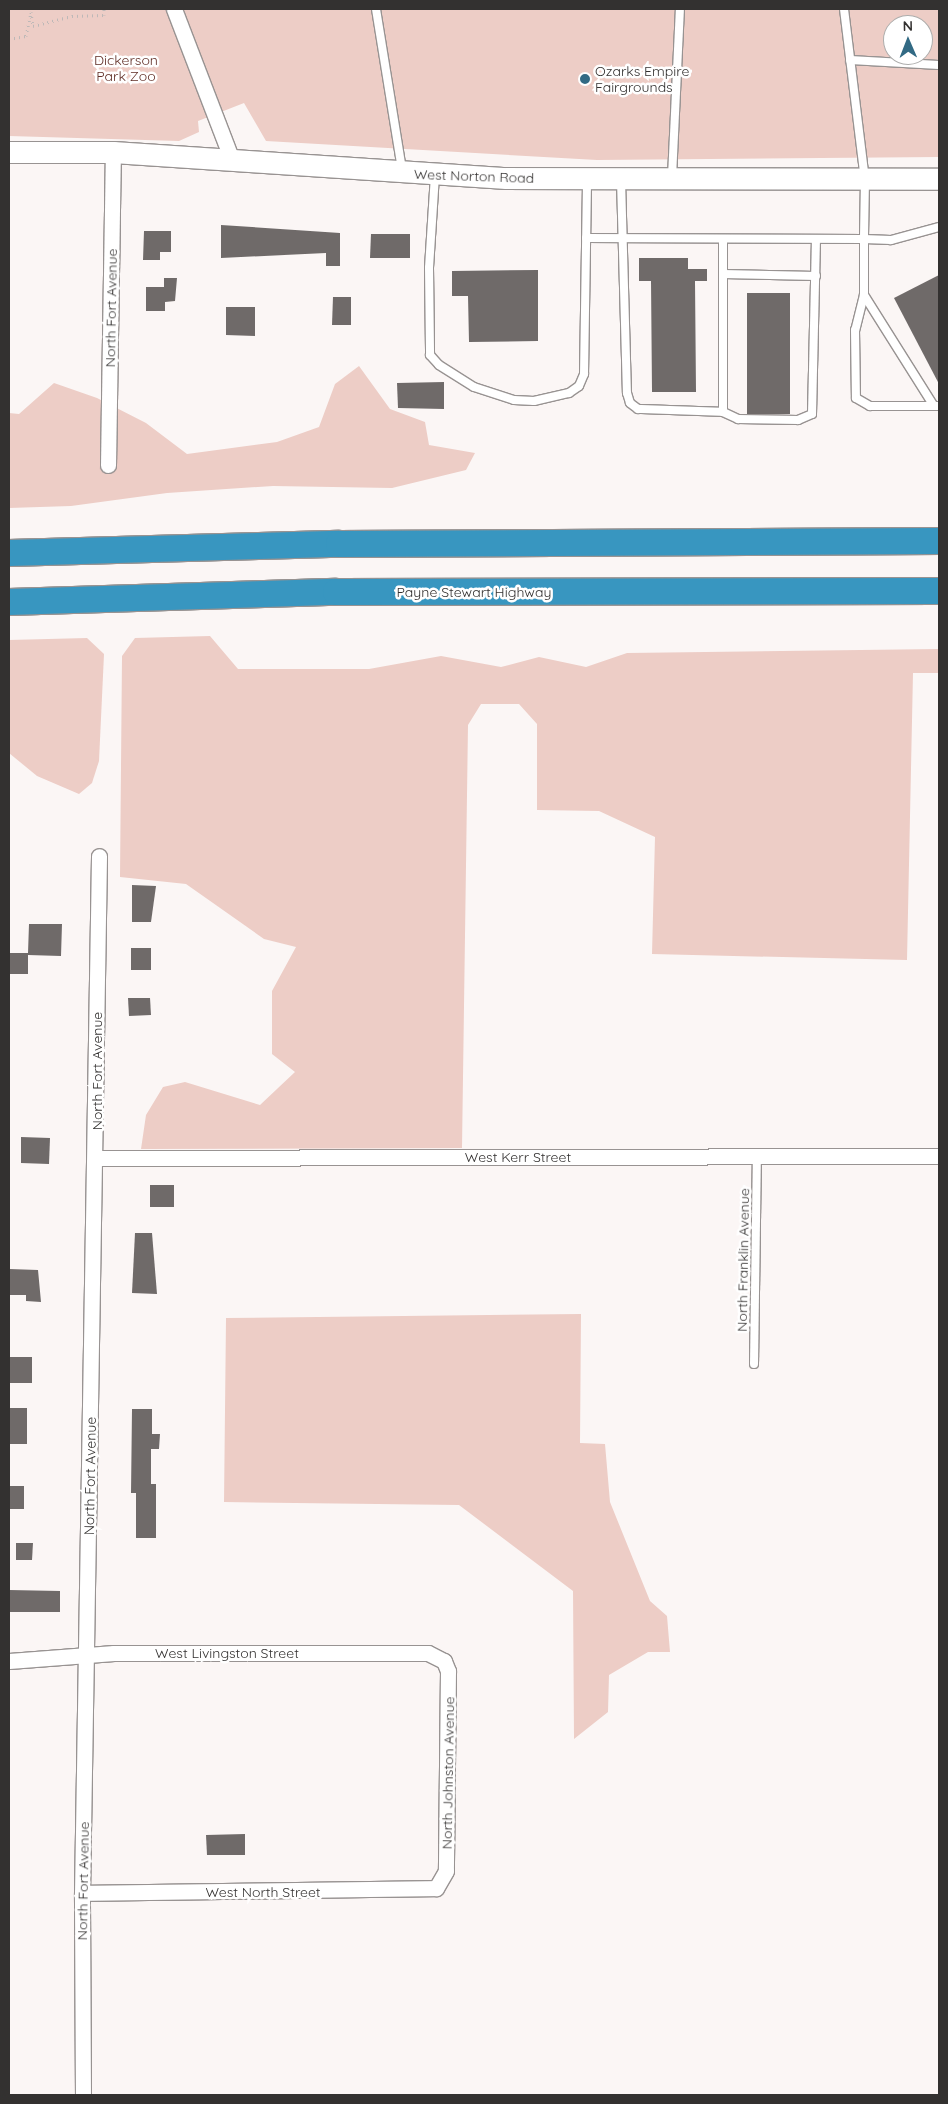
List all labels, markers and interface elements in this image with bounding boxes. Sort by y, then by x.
north arrow [883,15,933,65]
text: N [902,17,913,35]
park label: Dickerson Park Zoo [94,52,158,84]
place label: Ozarks Empire Fairgrounds [595,63,689,95]
marker: Ozarks Empire Fairgrounds [579,73,591,85]
street label: West Norton Road [414,166,534,186]
street label: North Fort Avenue [102,249,120,367]
street label: Payne Stewart Highway [397,584,551,600]
street label: North Fort Avenue [89,1012,105,1130]
street label: West Kerr Street [465,1149,571,1165]
street label: North Franklin Avenue [733,1188,753,1332]
street label: North Fort Avenue [81,1417,99,1535]
street label: West Livingston Street [155,1645,299,1661]
street label: North Johnston Avenue [438,1697,458,1849]
street label: North Fort Avenue [74,1822,92,1940]
street label: West North Street [205,1884,321,1900]

